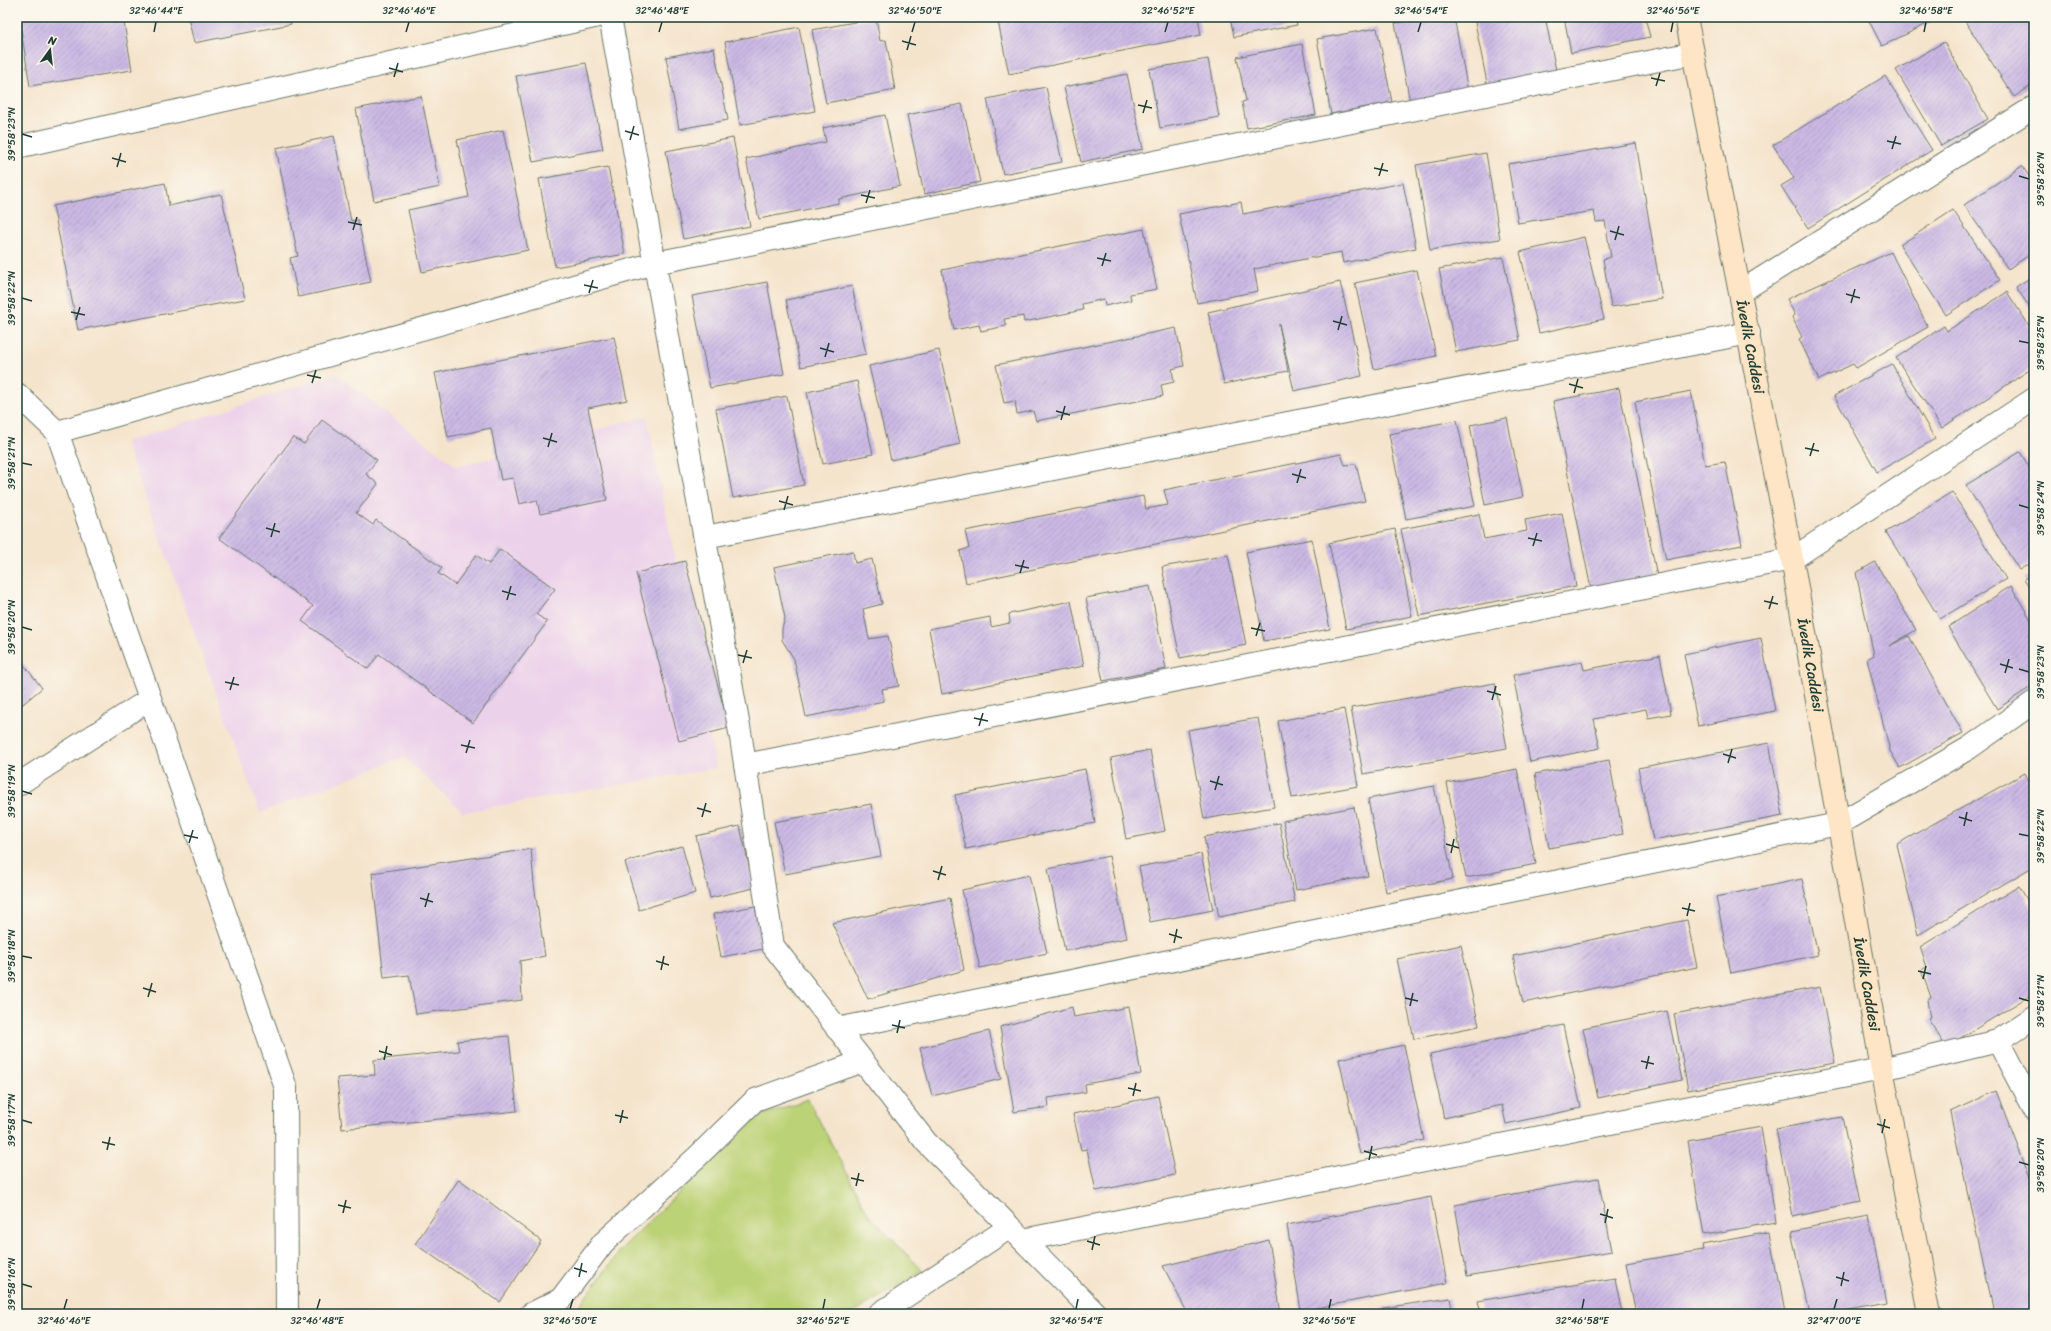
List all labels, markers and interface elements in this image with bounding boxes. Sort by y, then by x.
text: 32°46'44"E [129,2,184,20]
text: 32°46'46"E [383,2,437,20]
text: 32°46'48"E [635,2,690,20]
text: 32°46'50"E [888,2,943,20]
text: 32°46'52"E [1142,2,1196,20]
text: 32°46'54"E [1394,2,1449,20]
text: 32°46'56"E [1647,2,1701,20]
text: 32°46'58"E [1899,2,1954,20]
north arrow [30,30,70,70]
text: N [45,30,59,51]
text: 39°58'23"N [3,107,21,161]
text: 39°58'26"N [2032,152,2050,206]
text: 39°58'22"N [3,271,21,325]
street label: İvedik Caddesi [1728,297,1773,397]
text: 39°58'25"N [2032,316,2050,370]
text: 39°58'21"N [3,436,21,489]
text: 39°58'24"N [2032,480,2050,535]
text: 39°58'20"N [3,599,21,654]
street label: İvedik Caddesi [1789,615,1832,715]
text: 39°58'23"N [2032,645,2050,699]
text: 39°58'19"N [3,764,21,818]
text: 39°58'22"N [2032,809,2050,863]
text: 39°58'18"N [3,929,21,983]
street label: İvedik Caddesi [1846,934,1888,1034]
text: 39°58'21"N [2032,974,2050,1027]
text: 39°58'17"N [3,1094,21,1146]
text: 39°58'20"N [2032,1137,2050,1192]
text: 39°58'16"N [3,1258,21,1310]
text: 32°46'46"E [38,1312,92,1330]
text: 32°46'48"E [290,1312,345,1330]
text: 32°46'50"E [543,1312,598,1330]
text: 32°46'52"E [797,1312,851,1330]
text: 32°46'54"E [1049,1312,1104,1330]
text: 32°46'56"E [1303,1312,1357,1330]
text: 32°46'58"E [1555,1312,1610,1330]
text: 32°47'00"E [1807,1312,1862,1330]

